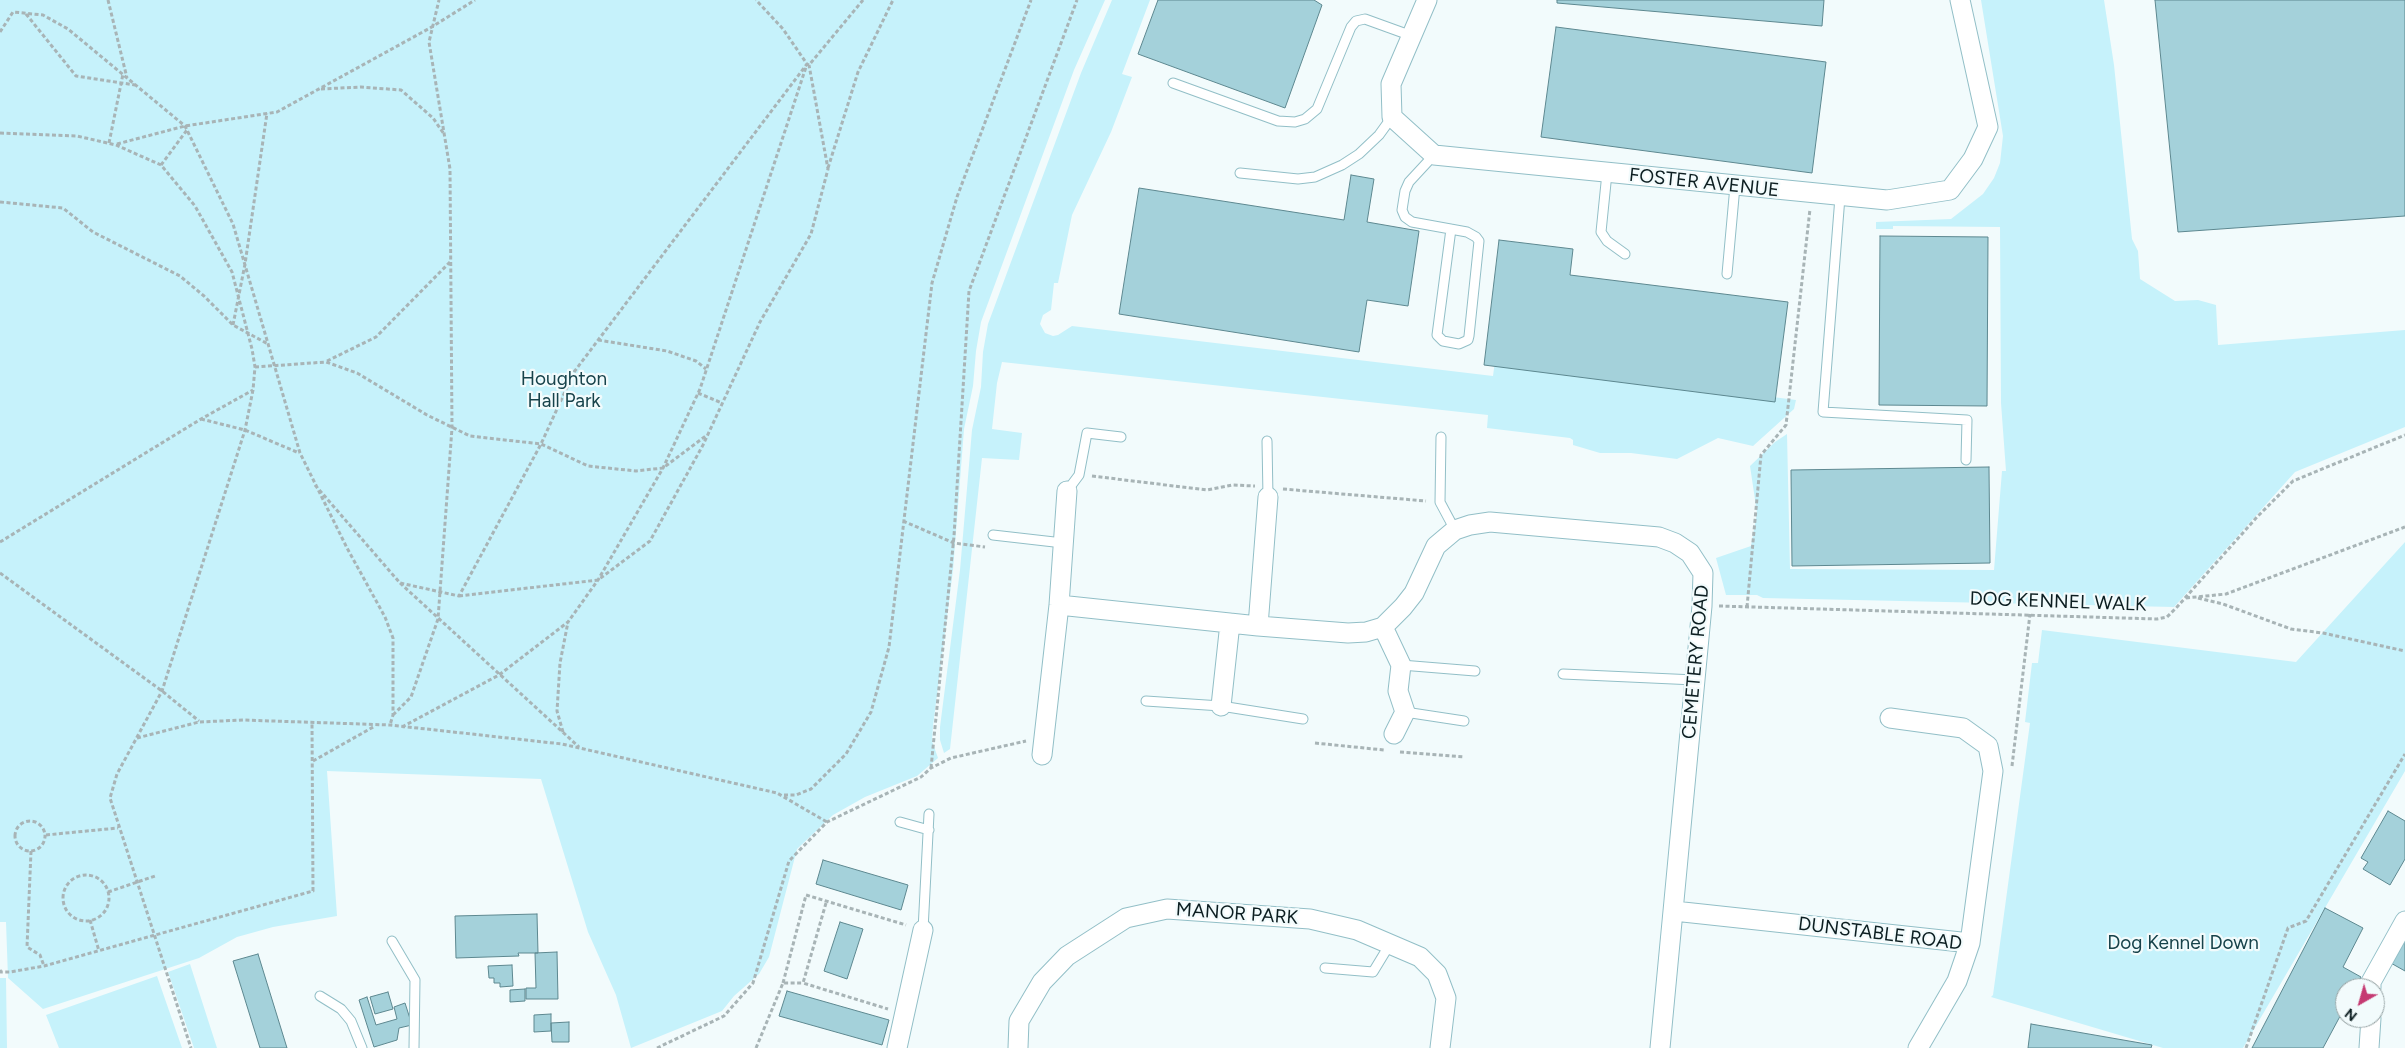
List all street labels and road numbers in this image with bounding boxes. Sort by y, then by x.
street label: FOSTER AVENUE [1628,164,1780,202]
street label: CEMETERY ROAD [1678,584,1714,740]
street label: DOG KENNEL WALK [1969,588,2147,616]
street label: MANOR PARK [1175,898,1299,930]
street label: DUNSTABLE ROAD [1797,913,1963,955]

